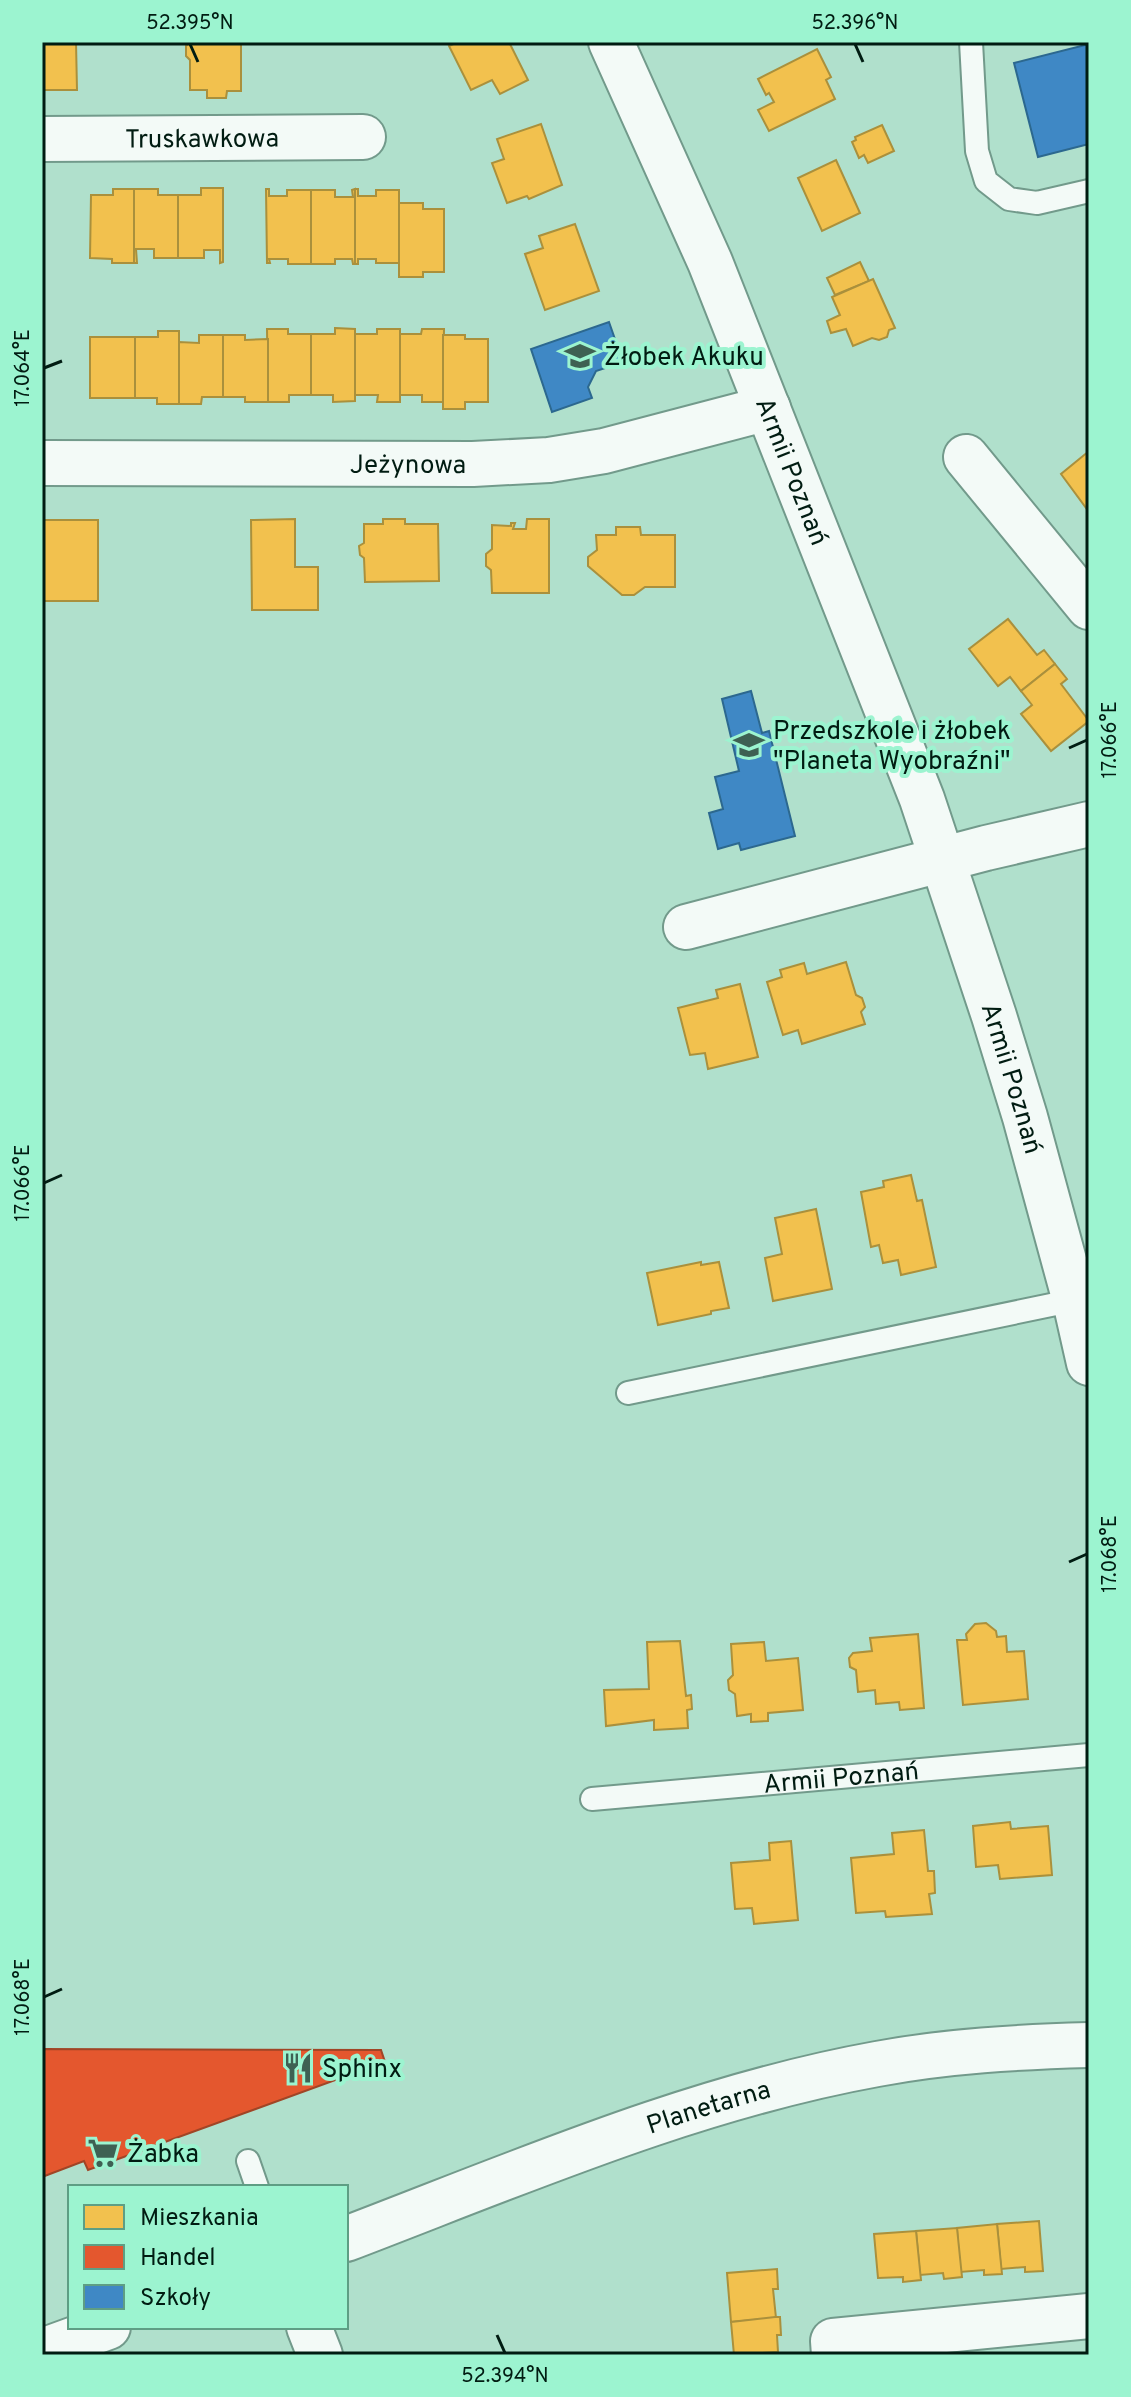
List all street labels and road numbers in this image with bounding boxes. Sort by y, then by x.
street label: Truskawkowa [125,124,279,157]
street label: Armii Poznań [746,393,834,551]
street label: Jeżynowa [350,450,466,483]
street label: Armii Poznań [972,999,1048,1158]
street label: Armii Poznań [762,1756,921,1803]
street label: Planetarna [643,2075,775,2143]

